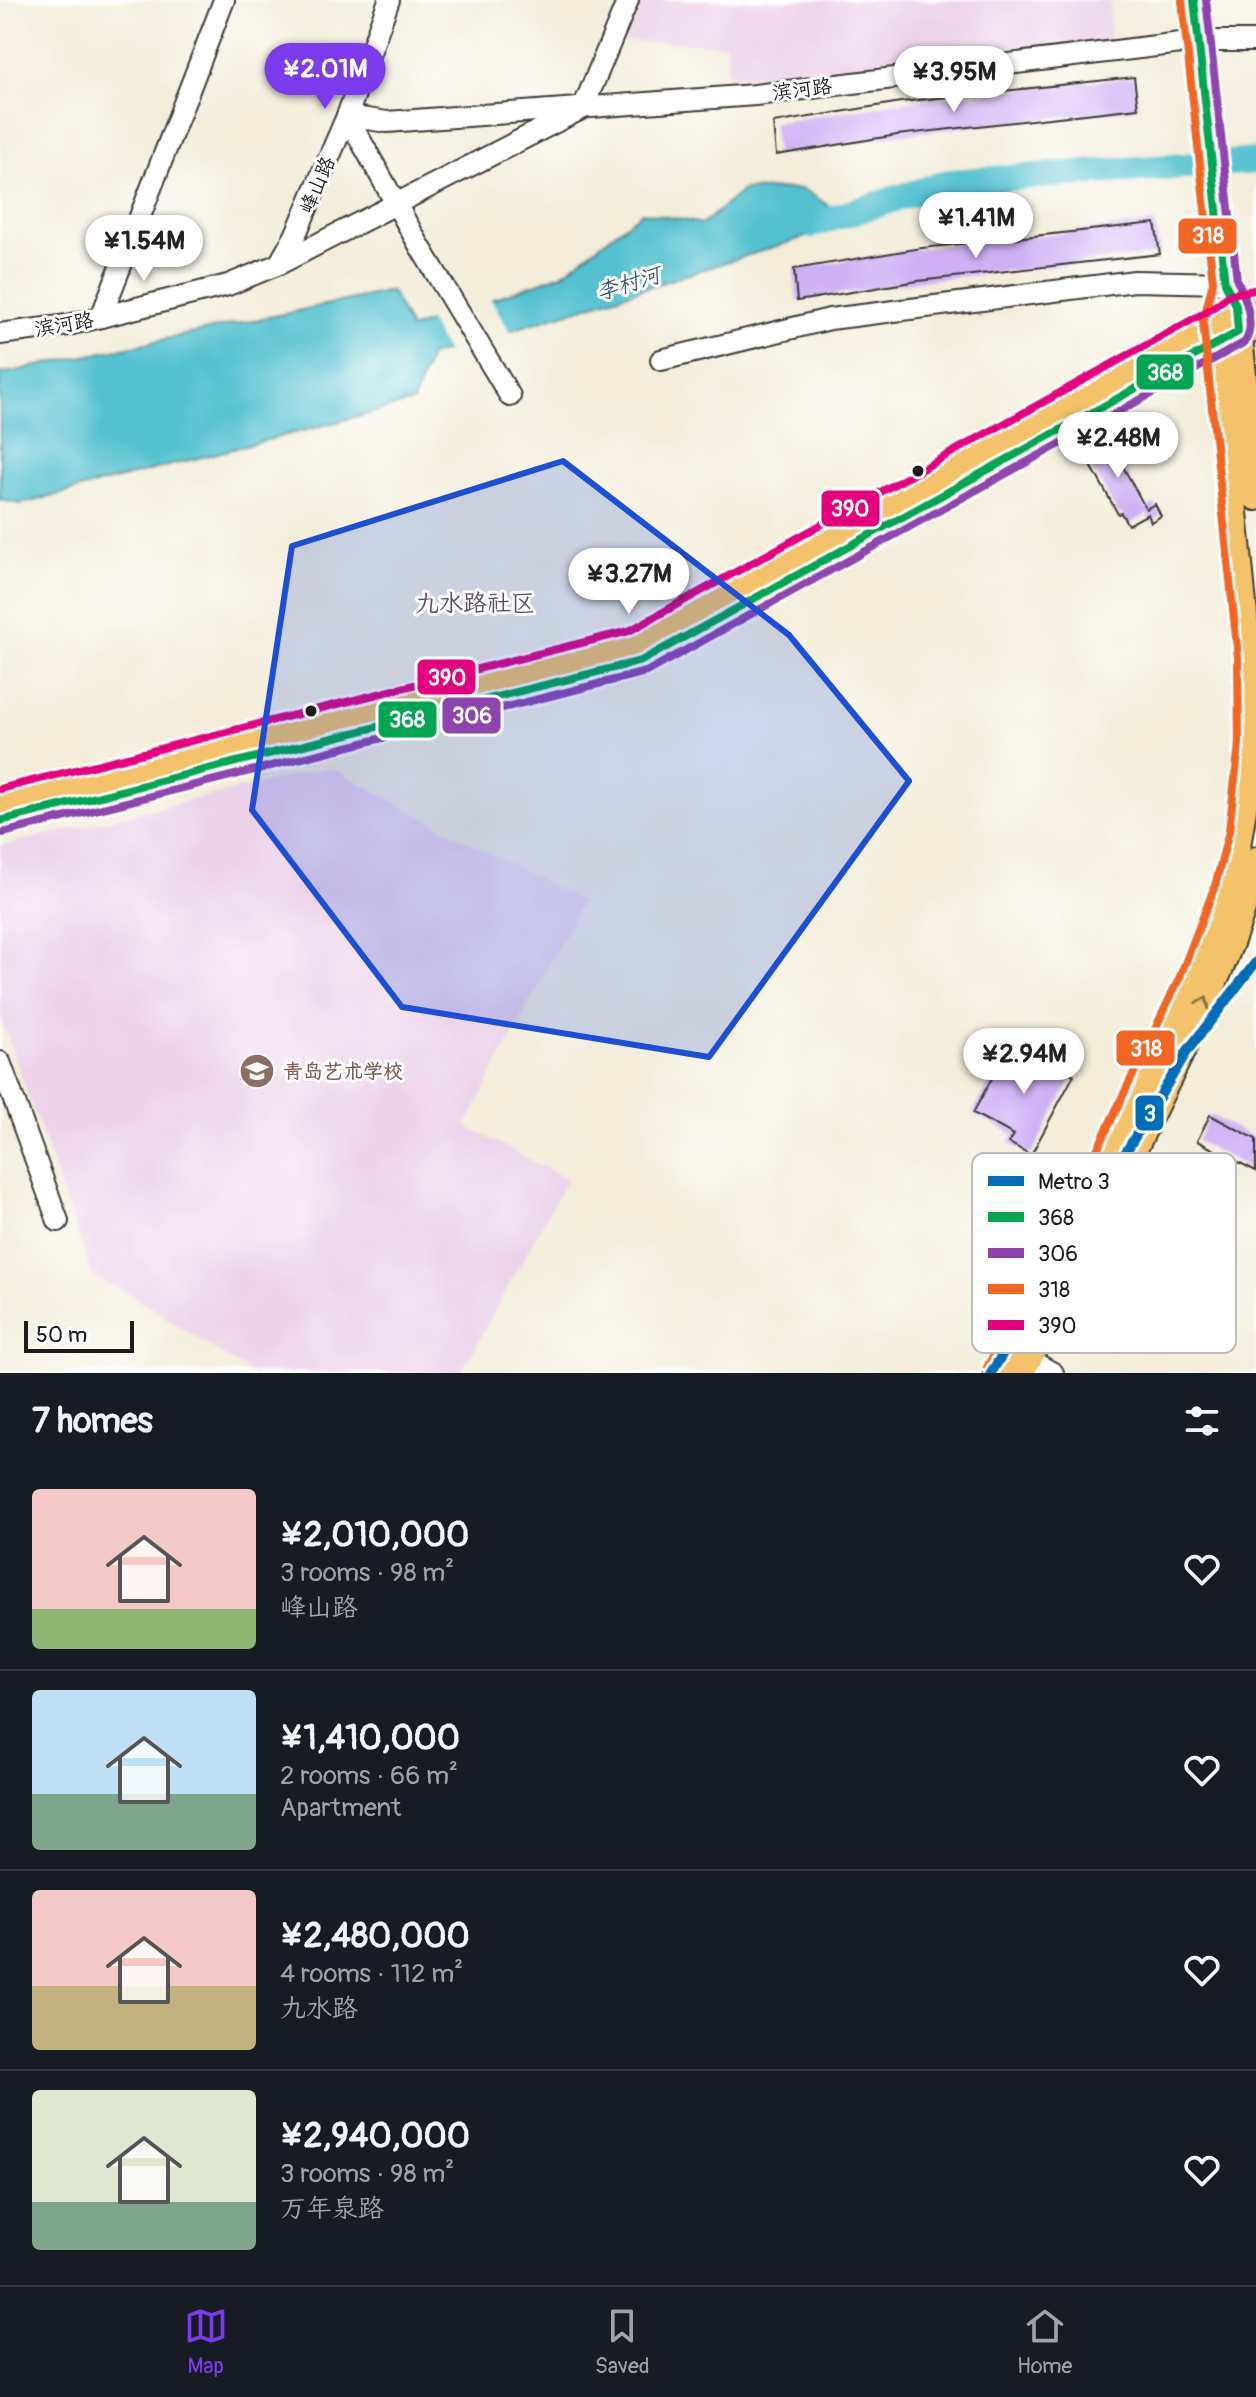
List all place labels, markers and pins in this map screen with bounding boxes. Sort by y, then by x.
pin: ¥2.01M [260,43,390,111]
pin: ¥3.95M [889,46,1019,114]
pin: ¥1.41M [911,192,1041,260]
pin: ¥1.54M [79,215,209,283]
pin: ¥2.48M [1053,412,1183,480]
unlabelled marker [910,463,926,479]
pin: ¥3.27M [564,548,694,616]
unlabelled marker [303,703,319,719]
pin: ¥2.94M [959,1028,1089,1096]
school or university icon: 青岛艺术学校 [238,1052,276,1090]
place label: 青岛艺术学校 [283,1059,403,1084]

